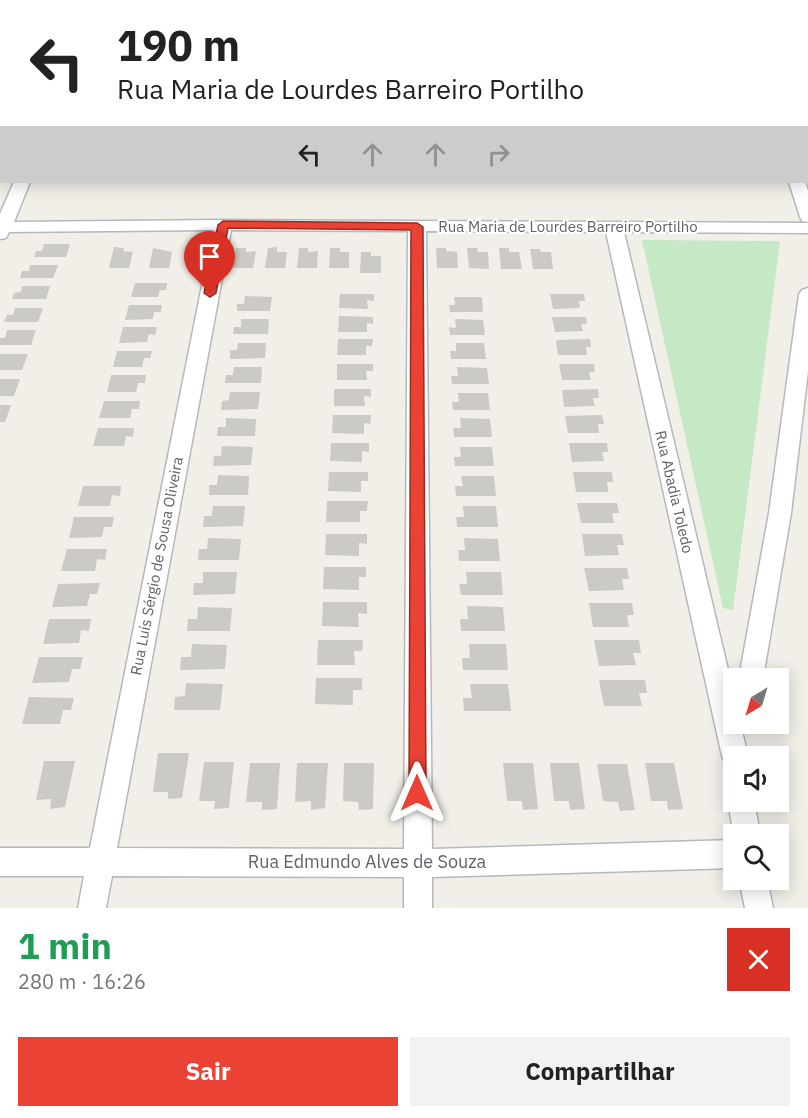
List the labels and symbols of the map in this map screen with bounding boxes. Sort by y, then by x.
street label: Rua Maria de Lourdes Barreiro Portilho [438,217,698,236]
pin [184,231,235,293]
street label: Rua Abadia Toledo [651,429,698,555]
street label: Rua Luís Sérgio de Sousa Oliveira [126,455,187,677]
north arrow [723,668,789,734]
position arrow [385,761,449,825]
street label: Rua Edmundo Alves de Souza [248,850,487,873]

